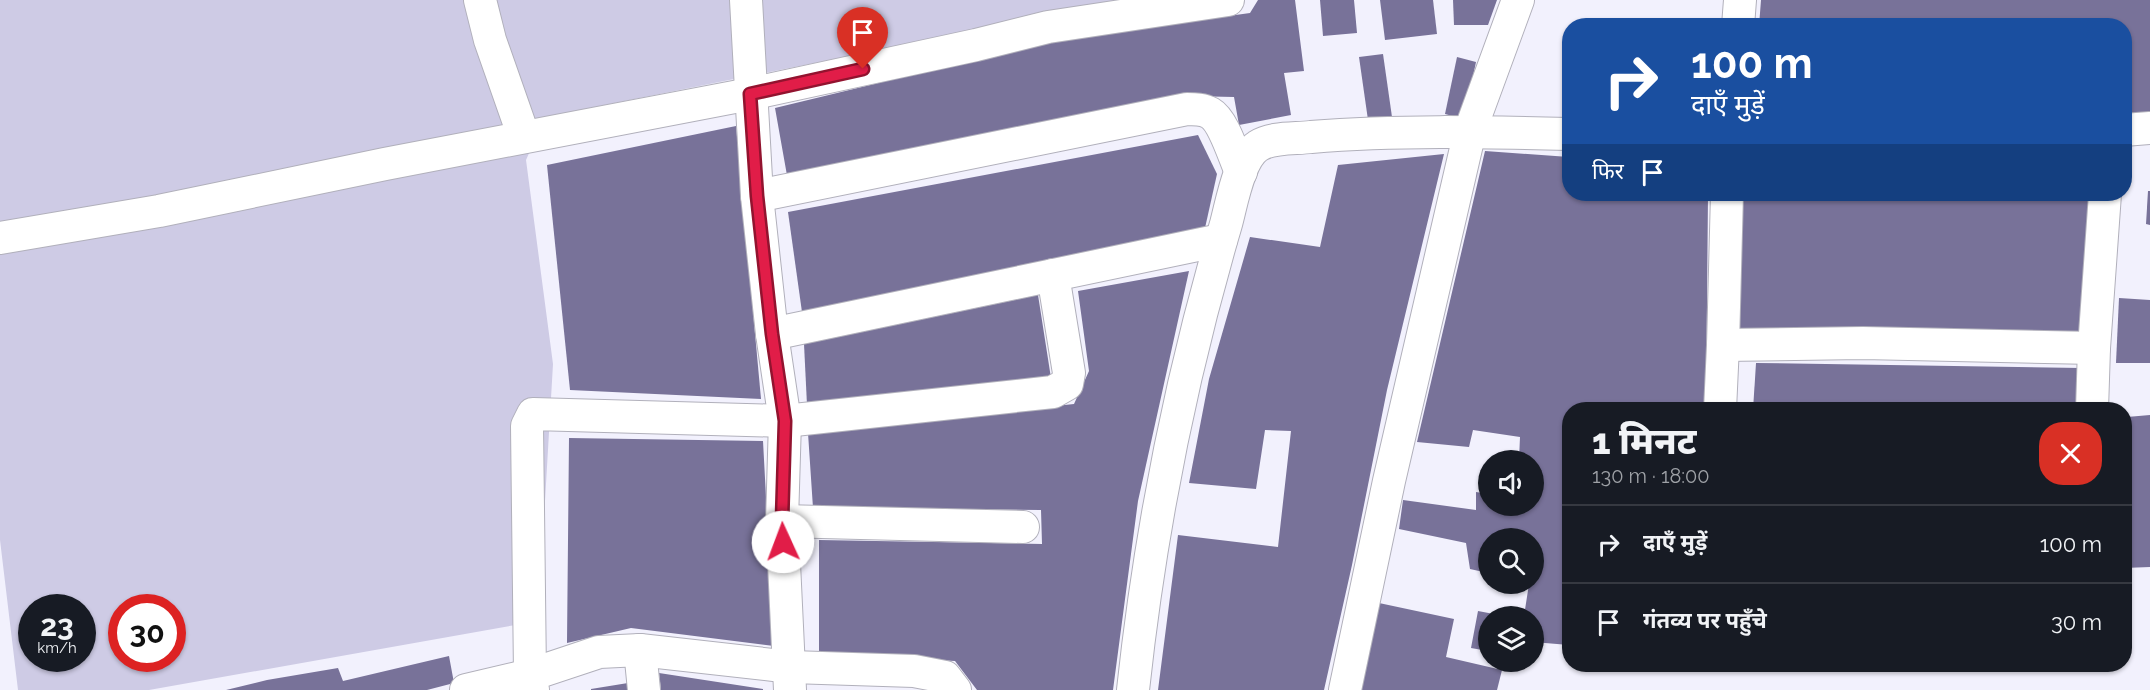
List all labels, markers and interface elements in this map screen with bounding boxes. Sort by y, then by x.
pin [837,7,888,69]
icon: arrive [846,16,879,49]
text: 100 m [1691,39,1813,88]
icon: right [1592,42,1670,120]
text: दाएँ मुड़ें [1691,89,1765,120]
icon: arrive [1636,156,1669,189]
text: फिर [1592,158,1624,184]
text: 1 मिनट [1592,420,1697,462]
button: close [2039,422,2102,485]
map controls [1478,450,1544,672]
button: sound [1478,450,1544,516]
text: 130 m · 18:00 [1592,464,1710,488]
position arrow [751,510,815,574]
button: search [1478,528,1544,594]
icon: right [1592,528,1625,561]
text: दाएँ मुड़ें [1643,529,1707,555]
text: 100 m [2040,531,2102,557]
speed limit sign: 30 [108,594,186,672]
button: layers [1478,606,1544,672]
icon: arrive [1592,606,1625,639]
text: गंतव्य पर पहुँचे [1643,607,1767,633]
text: 23 [40,608,74,643]
text: 30 m [2051,609,2102,635]
text: km/h [37,639,77,657]

